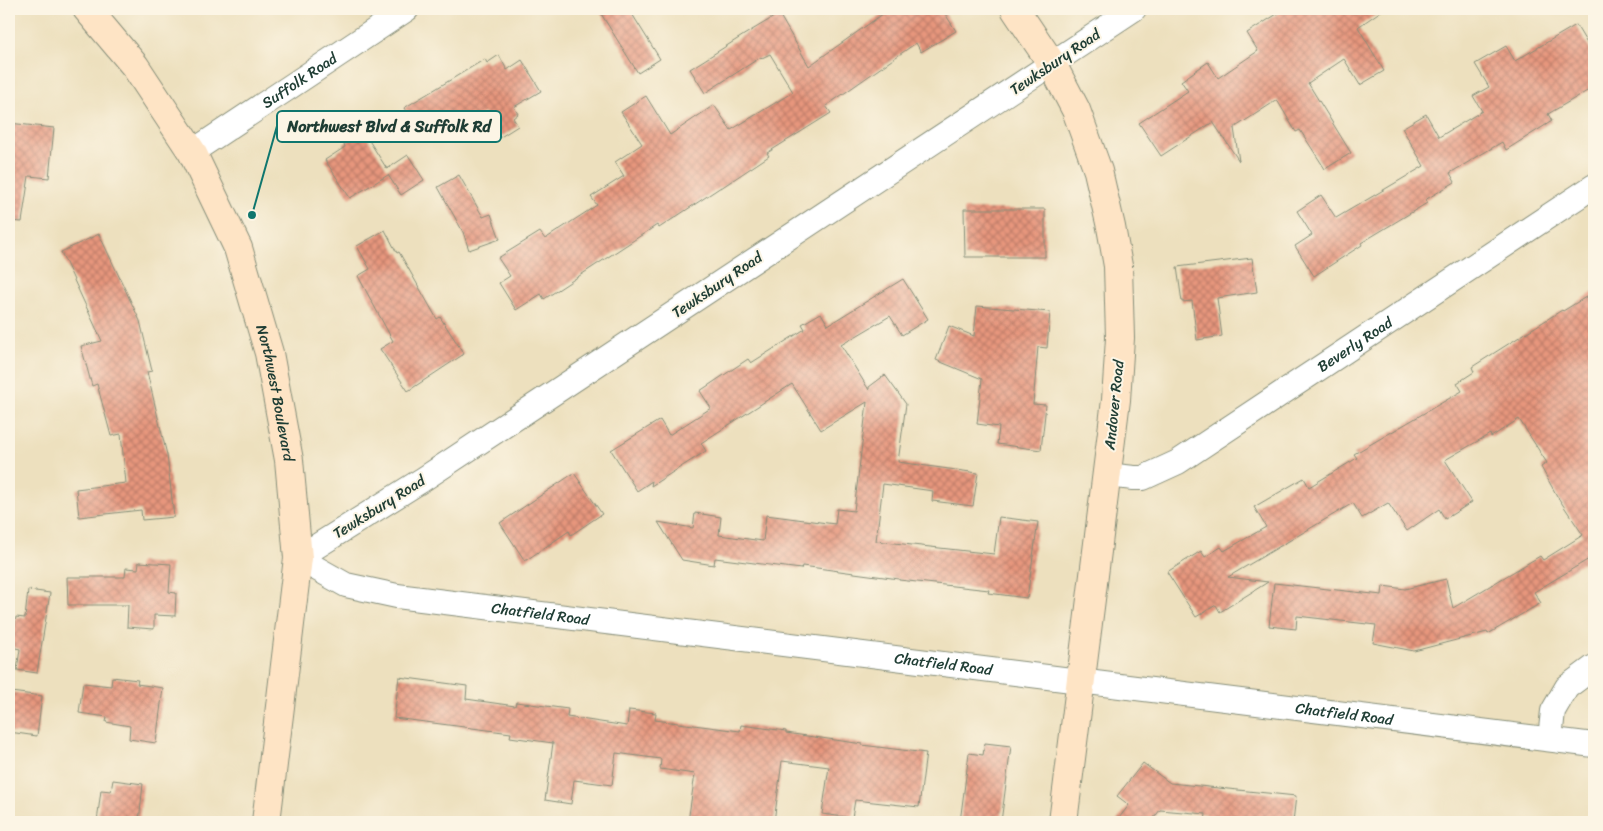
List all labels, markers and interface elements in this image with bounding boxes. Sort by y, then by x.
street label: Tewksbury Road [1004,21,1107,102]
street label: Suffolk Road [256,45,344,115]
callout: Northwest Blvd & Suffolk Rd [277,111,501,142]
text: Northwest Blvd & Suffolk Rd [286,112,492,141]
street label: Tewksbury Road [666,244,769,325]
street label: Beverly Road [1312,309,1399,379]
street label: Northwest Boulevard [248,321,302,465]
street label: Andover Road [1096,358,1132,452]
street label: Tewksbury Road [328,468,431,546]
street label: Chatfield Road [490,595,592,633]
street label: Chatfield Road [893,645,995,683]
street label: Chatfield Road [1294,695,1396,733]

